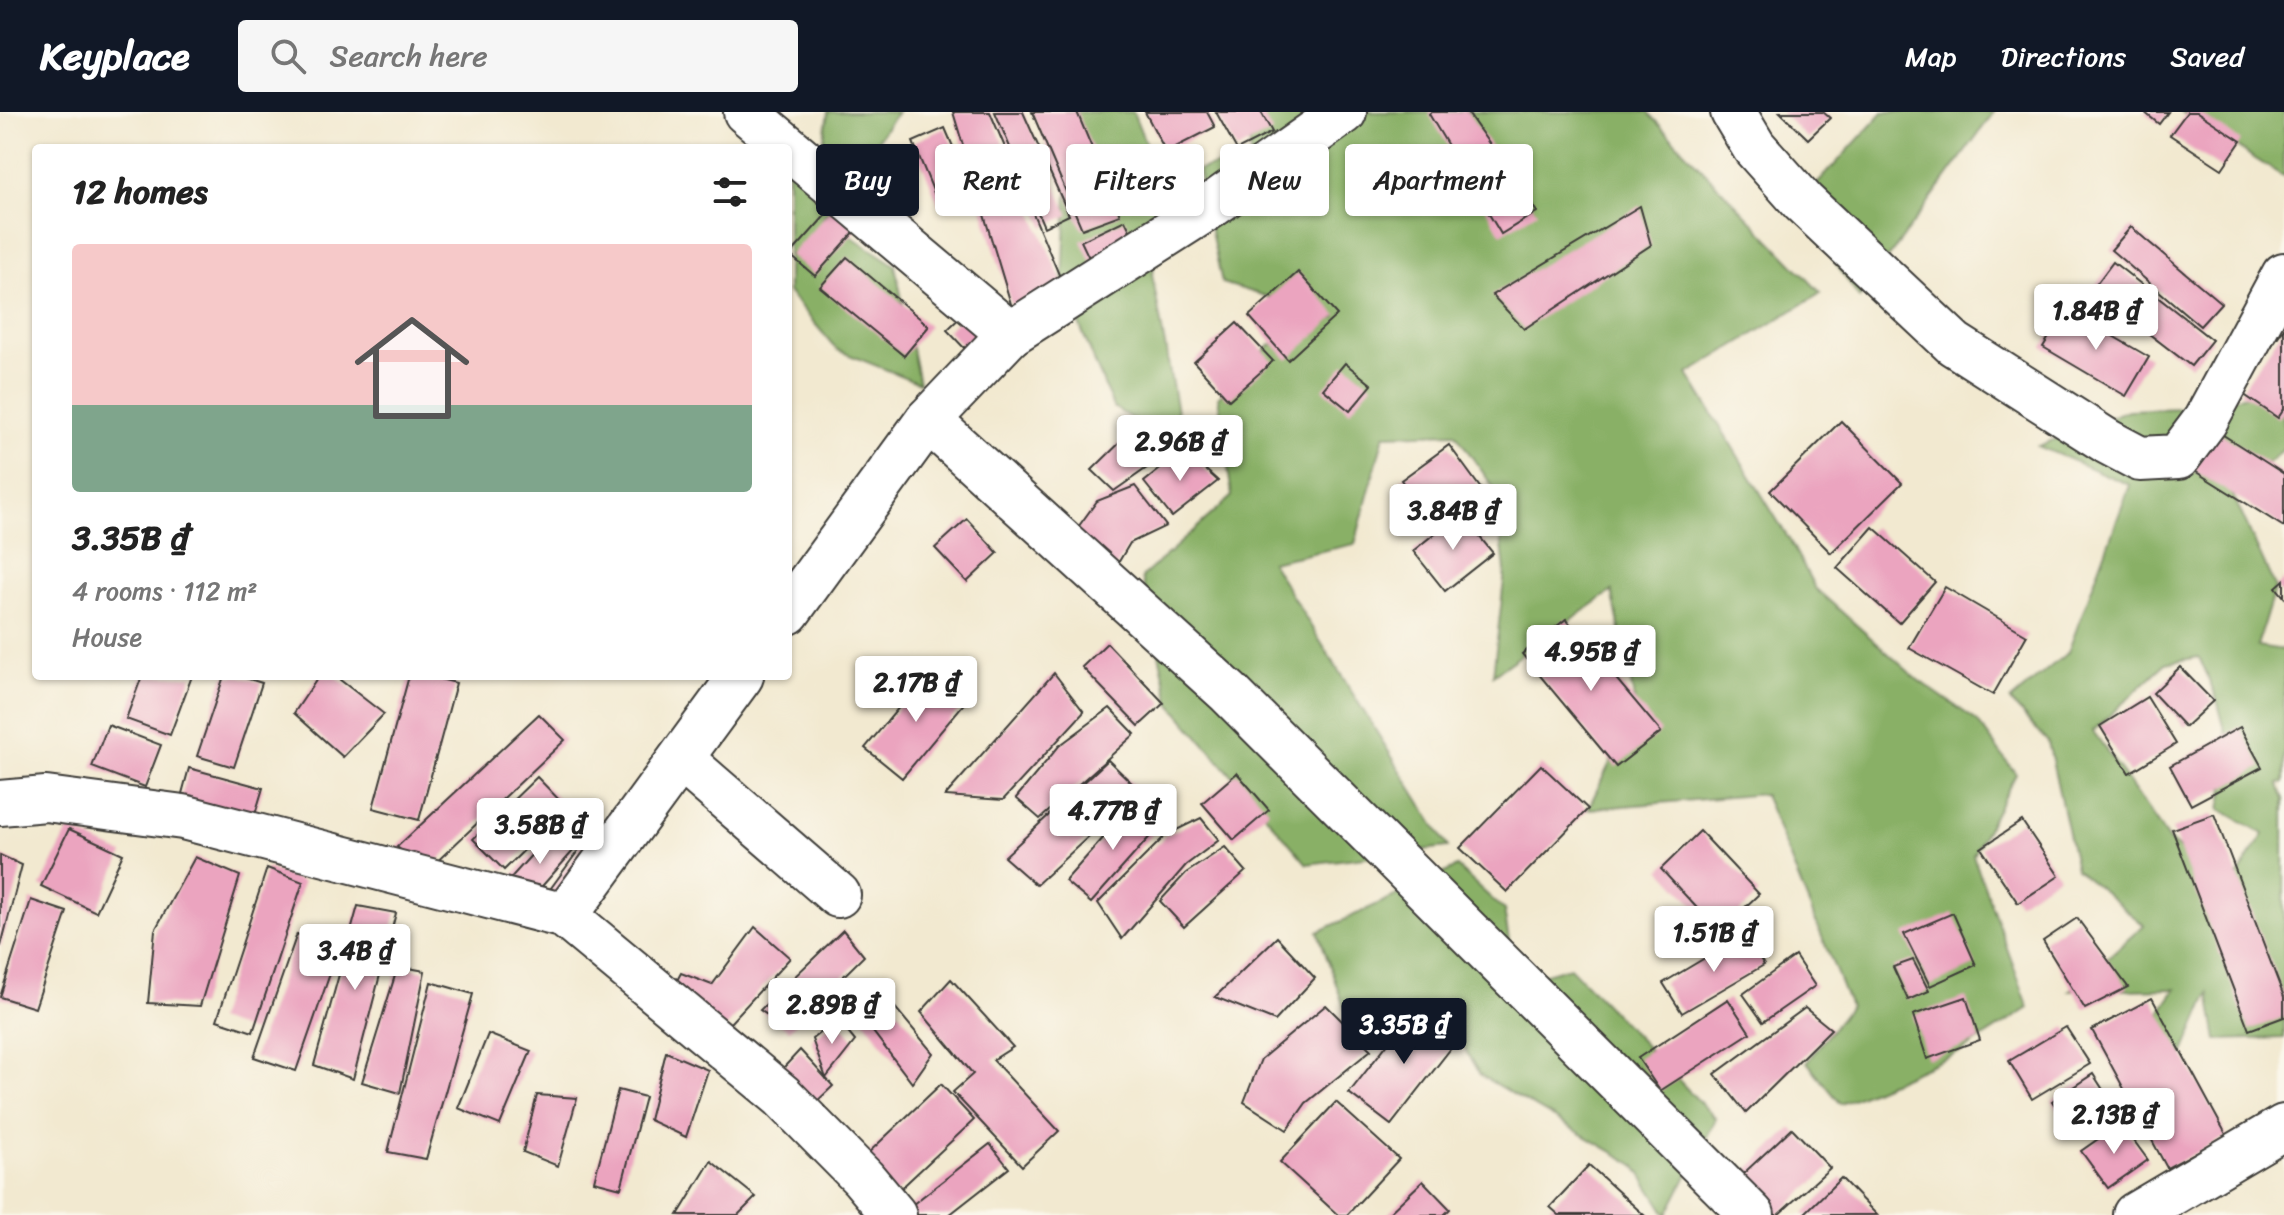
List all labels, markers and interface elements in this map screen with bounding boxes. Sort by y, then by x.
search box [238,20,798,92]
text: Keyplace [40,23,190,90]
text: Search here [330,29,488,83]
text: Map [1905,32,1957,81]
text: Directions [2001,32,2126,81]
text: Saved [2170,32,2244,81]
icon: search [266,34,310,78]
chip: Buy [816,144,919,216]
chip: Rent [935,144,1050,216]
chip: Filters [1066,144,1204,216]
chip: New [1220,144,1329,216]
chip: Apartment [1345,144,1533,216]
text: 12 homes [72,162,208,222]
icon: filters [708,170,752,214]
pin: 1.84B ₫ [2022,284,2170,352]
text: 1.84B ₫ [2052,287,2140,333]
icon: home [340,296,484,440]
pin: 2.96B ₫ [1106,415,1254,483]
text: 2.96B ₫ [1135,418,1225,464]
pin: 3.84B ₫ [1379,484,1527,552]
text: 3.84B ₫ [1408,487,1498,533]
text: 3.35B ₫ [72,508,189,568]
text: 4 rooms · 112 m² [72,568,257,614]
text: House [72,614,142,660]
pin: 4.95B ₫ [1517,625,1665,693]
text: 4.95B ₫ [1545,628,1637,674]
pin: 2.17B ₫ [842,656,990,724]
text: 2.17B ₫ [873,659,959,705]
pin: 4.77B ₫ [1039,784,1187,852]
text: 4.77B ₫ [1068,787,1158,833]
pin: 3.58B ₫ [466,798,614,866]
text: 3.58B ₫ [495,801,585,847]
pin: 1.51B ₫ [1640,906,1788,974]
text: 1.51B ₫ [1673,909,1755,955]
pin: 3.4B ₫ [290,924,420,992]
text: 3.4B ₫ [317,927,393,973]
pin: 2.89B ₫ [758,978,906,1046]
text: 2.89B ₫ [786,981,878,1027]
pin: 3.35B ₫ [1330,998,1478,1066]
text: 3.35B ₫ [1359,1001,1449,1047]
pin: 2.13B ₫ [2040,1088,2188,1156]
text: 2.13B ₫ [2071,1091,2157,1137]

